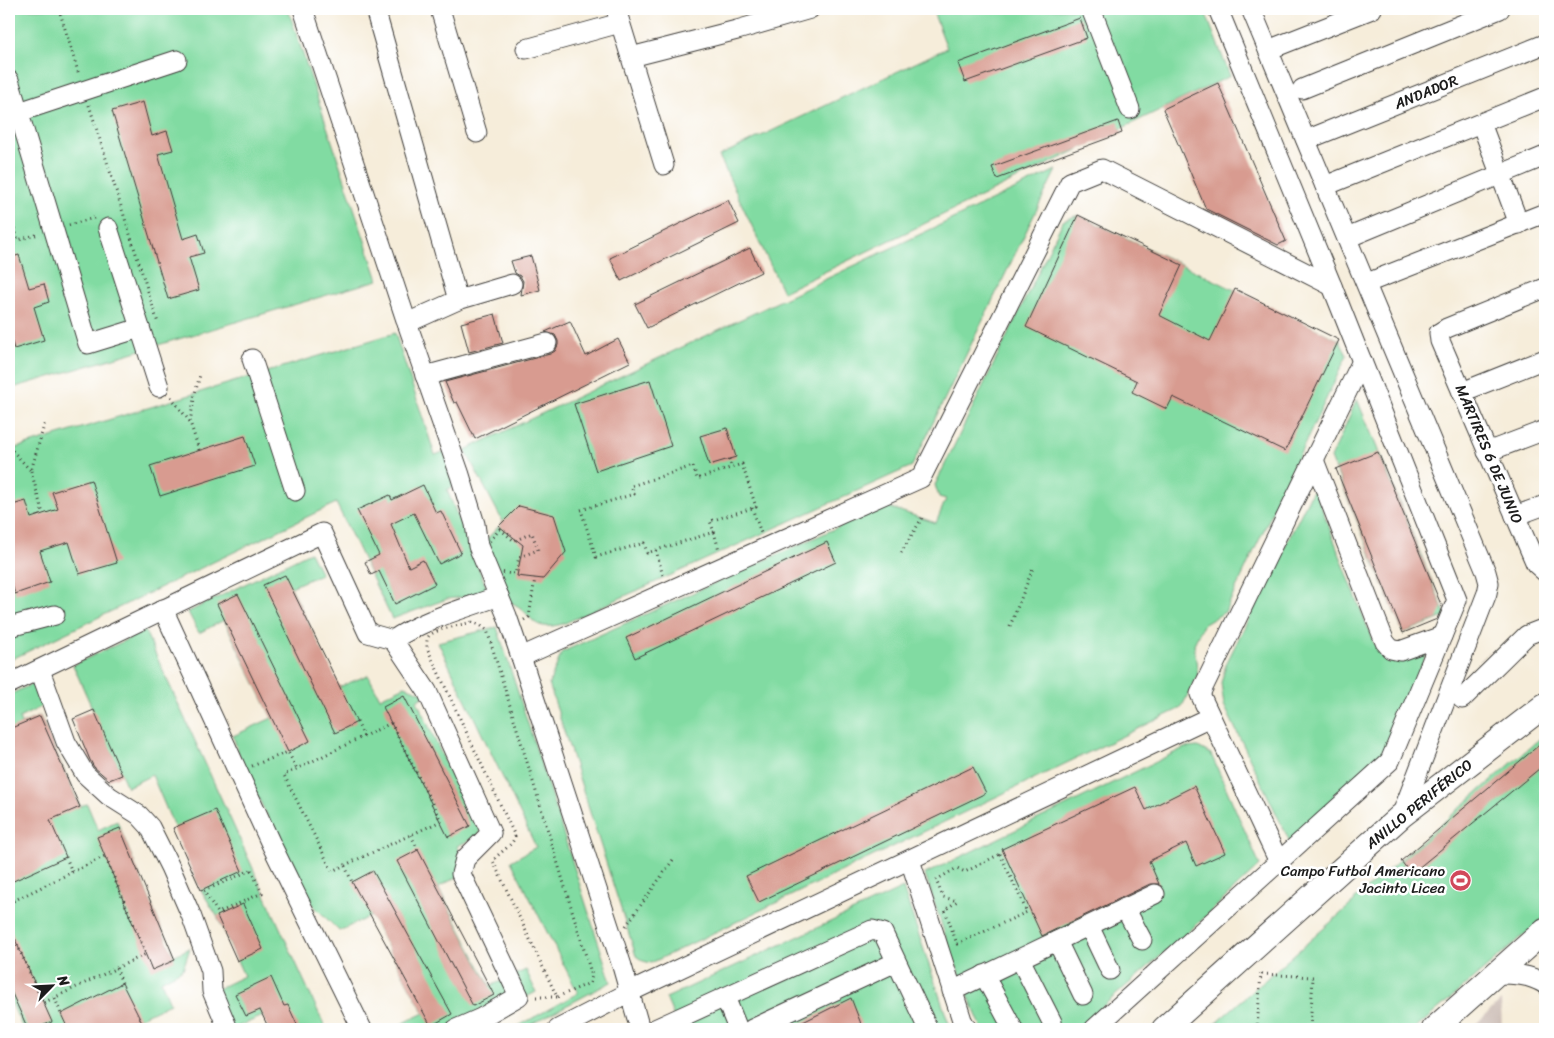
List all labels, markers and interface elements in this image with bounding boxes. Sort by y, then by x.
street label: ANDADOR [1389,67,1462,117]
street label: MARTIRES 6 DE JUNIO [1448,380,1530,528]
street label: ANILLO PERIFÉRICO [1359,752,1479,856]
place label: Campo Futbol Americano Jacinto Licea [1281,858,1445,901]
sports icon: Campo Futbol Americano Jacinto Licea [1449,868,1473,892]
north arrow [28,960,78,1010]
text: N [50,970,77,991]

